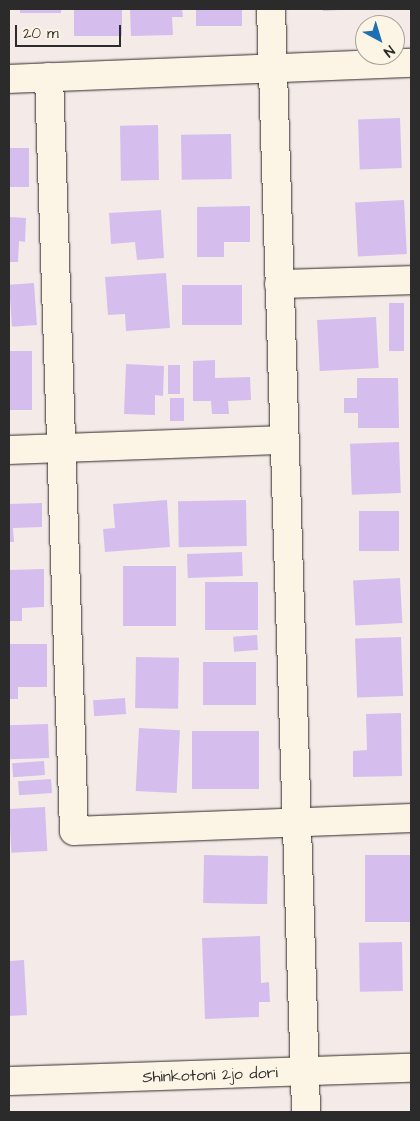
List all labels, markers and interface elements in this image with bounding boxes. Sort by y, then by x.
scale bar [18,15,124,47]
north arrow [355,15,405,65]
text: 20 m [23,23,59,44]
text: N [379,40,399,61]
street label: Shinkotoni 2jo dori [142,1063,278,1087]

